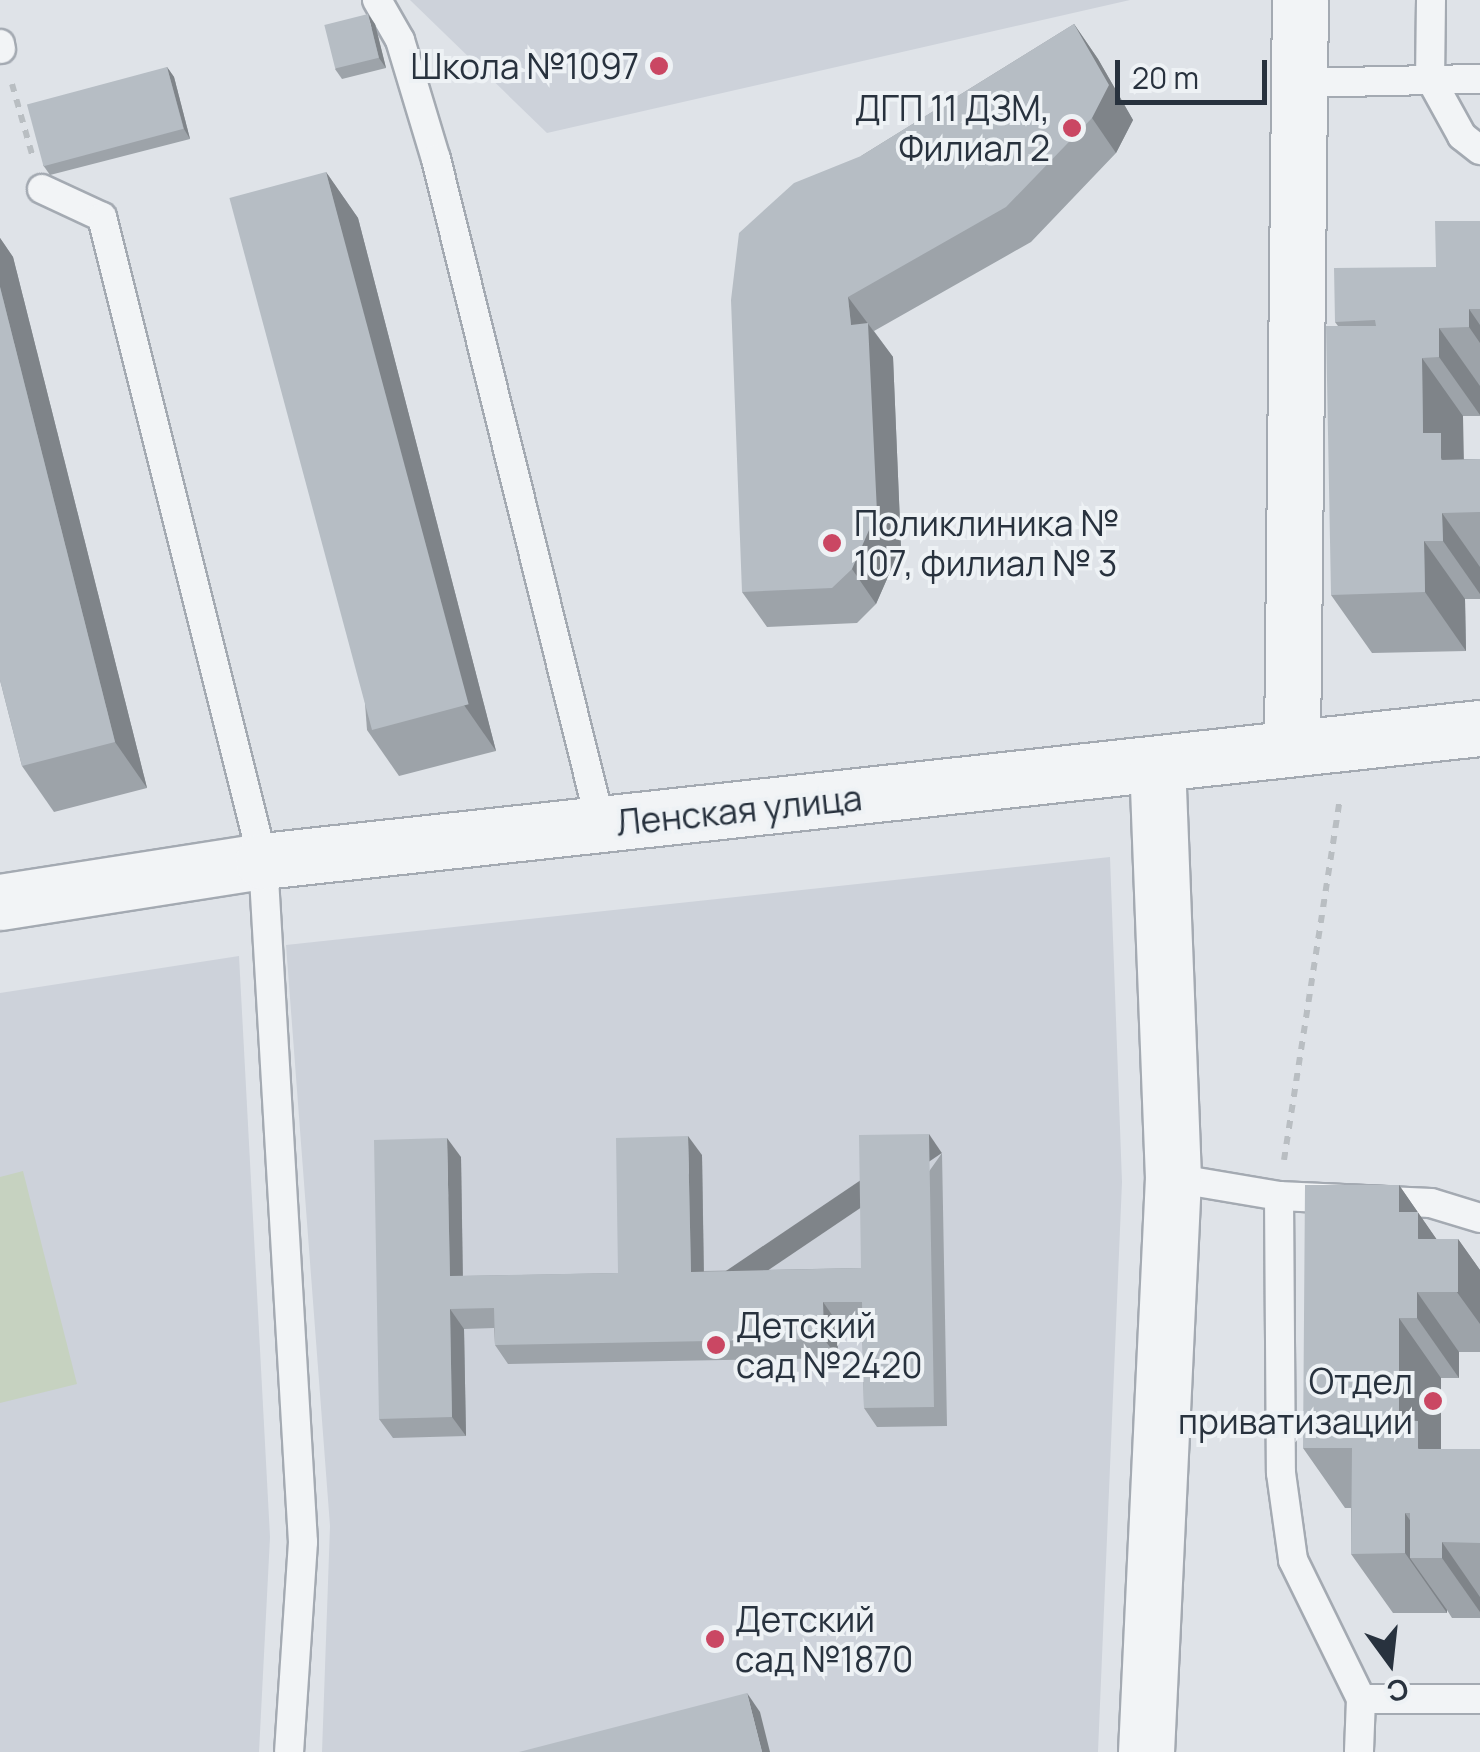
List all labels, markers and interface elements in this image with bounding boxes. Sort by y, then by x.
scale bar [1120,40,1272,102]
place label: Школа №1097 [410,45,639,87]
marker: Школа №1097 [648,55,670,77]
text: 20 m [1132,57,1199,98]
place label: ДГП 11 ДЗМ, Филиал 2 [855,87,1050,169]
marker: ДГП 11 ДЗМ, Филиал 2 [1059,115,1085,141]
place label: Поликлиника № 107, филиал № 3 [854,502,1119,584]
marker: Поликлиника № 107, филиал № 3 [819,530,845,556]
street label: Ленская улица [614,776,864,844]
place label: Детский сад №2420 [736,1304,923,1386]
marker: Детский сад №2420 [705,1334,727,1356]
place label: Отдел приватизации [1178,1360,1413,1442]
marker: Отдел приватизации [1422,1390,1444,1412]
place label: Детский сад №1870 [735,1598,913,1680]
north arrow [1340,1612,1440,1712]
marker: Детский сад №1870 [704,1628,726,1650]
text: С [1383,1670,1413,1712]

